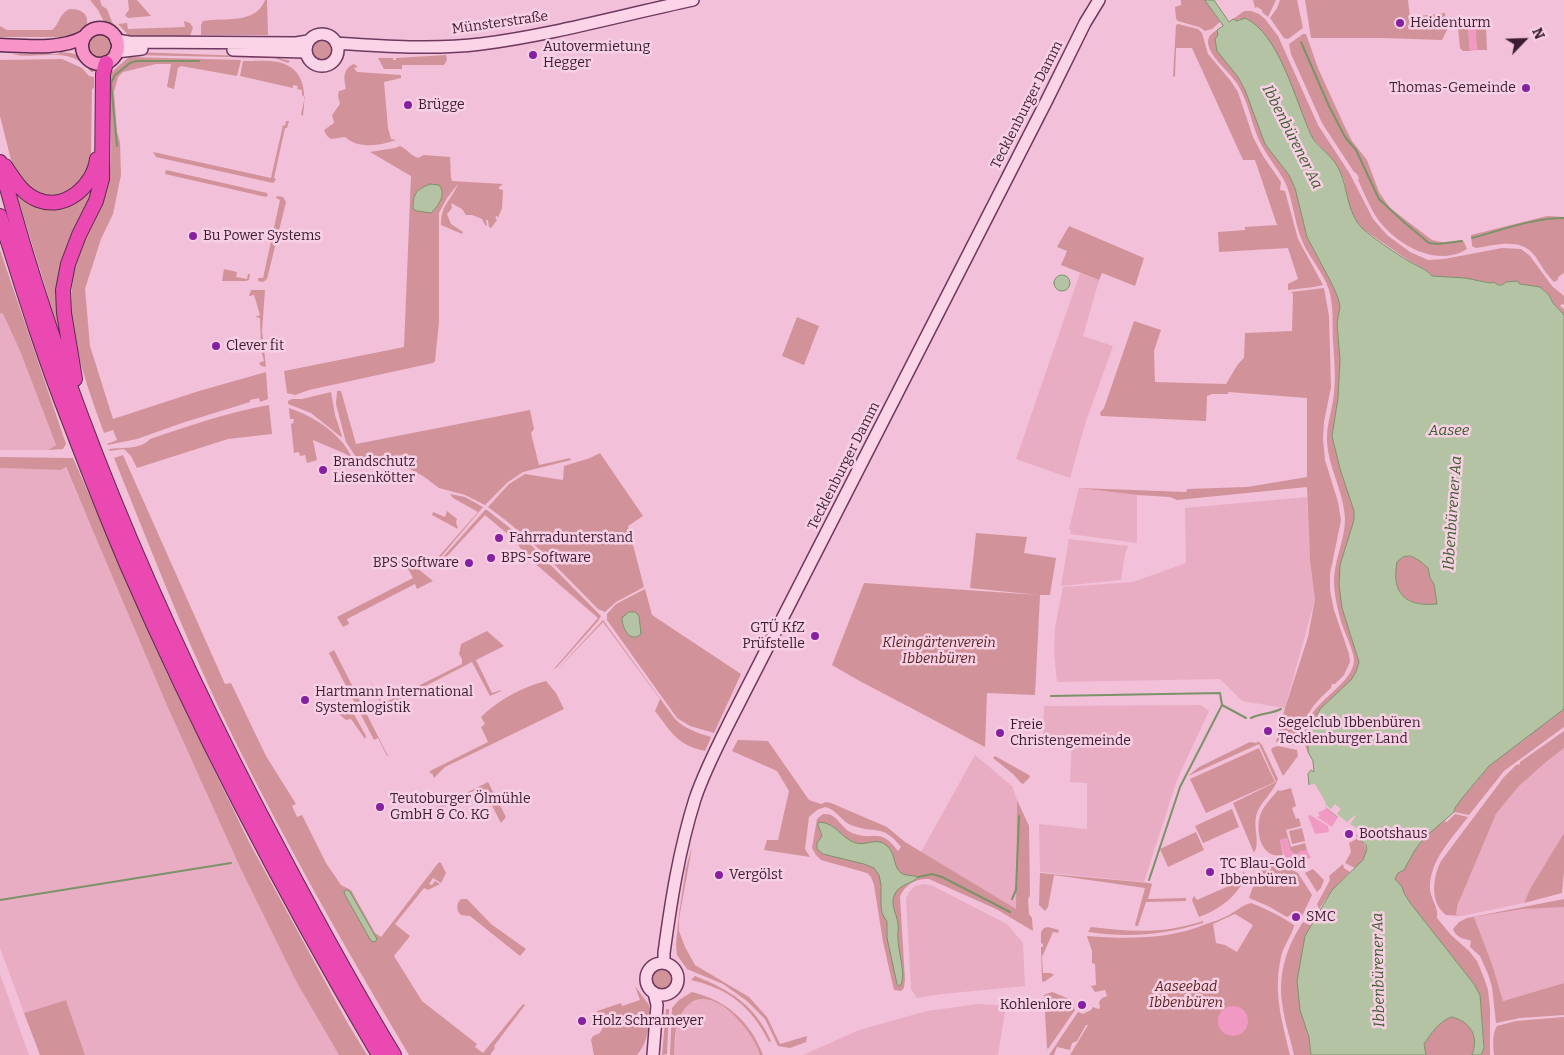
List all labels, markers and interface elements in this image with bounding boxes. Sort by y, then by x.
street label: Münsterstraße [451,8,549,38]
place label: Heidenturm [1410,15,1491,31]
north arrow [1499,15,1549,65]
marker: Heidenturm [1394,17,1406,29]
text: N [1528,25,1548,42]
street label: Tecklenburger Damm [987,38,1067,172]
place label: Autovermietung Hegger [543,39,650,72]
marker: Autovermietung Hegger [527,49,539,61]
place label: Thomas-Gemeinde [1389,80,1516,96]
water label: Ibbenbürener Aa [1258,82,1326,192]
marker: Thomas-Gemeinde [1520,82,1532,94]
place label: Brügge [418,97,465,113]
marker: Brügge [402,99,414,111]
place label: Bu Power Systems [203,228,321,244]
marker: Bu Power Systems [187,230,199,242]
place label: Clever fit [226,338,284,354]
marker: Clever fit [210,340,222,352]
street label: Tecklenburger Damm [804,399,884,533]
water label: Aasee [1429,422,1469,440]
place label: Brandschutz Liesenkötter [333,454,415,487]
water label: Ibbenbürener Aa [1440,455,1466,571]
marker: Brandschutz Liesenkötter [317,464,329,476]
place label: Fahrradunterstand [509,530,633,546]
marker: Fahrradunterstand [493,532,505,544]
place label: BPS-Software [501,550,591,566]
marker: BPS-Software [485,552,497,564]
place label: BPS Software [373,555,459,571]
marker: BPS Software [463,557,475,569]
place label: GTÜ KfZ Prüfstelle [742,620,805,652]
marker: GTÜ KfZ Prüfstelle [809,630,821,642]
park label: Kleingärtenverein Ibbenbüren [882,635,996,668]
place label: Hartmann International Systemlogistik [315,684,473,716]
marker: Hartmann International Systemlogistik [299,694,311,706]
place label: Segelclub Ibbenbüren Tecklenburger Land [1278,715,1421,748]
place label: Freie Christengemeinde [1010,717,1131,750]
marker: Segelclub Ibbenbüren Tecklenburger Land [1262,725,1274,737]
marker: Freie Christengemeinde [994,727,1006,739]
place label: Teutoburger Ölmühle GmbH & Co. KG [390,791,531,824]
marker: Teutoburger Ölmühle GmbH & Co. KG [374,801,386,813]
place label: Bootshaus [1359,826,1427,842]
marker: Bootshaus [1343,828,1355,840]
place label: TC Blau-Gold Ibbenbüren [1220,856,1306,889]
marker: TC Blau-Gold Ibbenbüren [1204,866,1216,878]
place label: Vergölst [729,867,783,883]
marker: Vergölst [713,869,725,881]
place label: SMC [1306,909,1336,925]
marker: SMC [1290,911,1302,923]
water label: Ibbenbürener Aa [1369,913,1389,1027]
park label: Aaseebad Ibbenbüren [1149,979,1223,1012]
place label: Kohlenlore [1000,997,1072,1013]
marker: Kohlenlore [1076,999,1088,1011]
place label: Holz Schrameyer [592,1013,703,1029]
marker: Holz Schrameyer [576,1015,588,1027]

